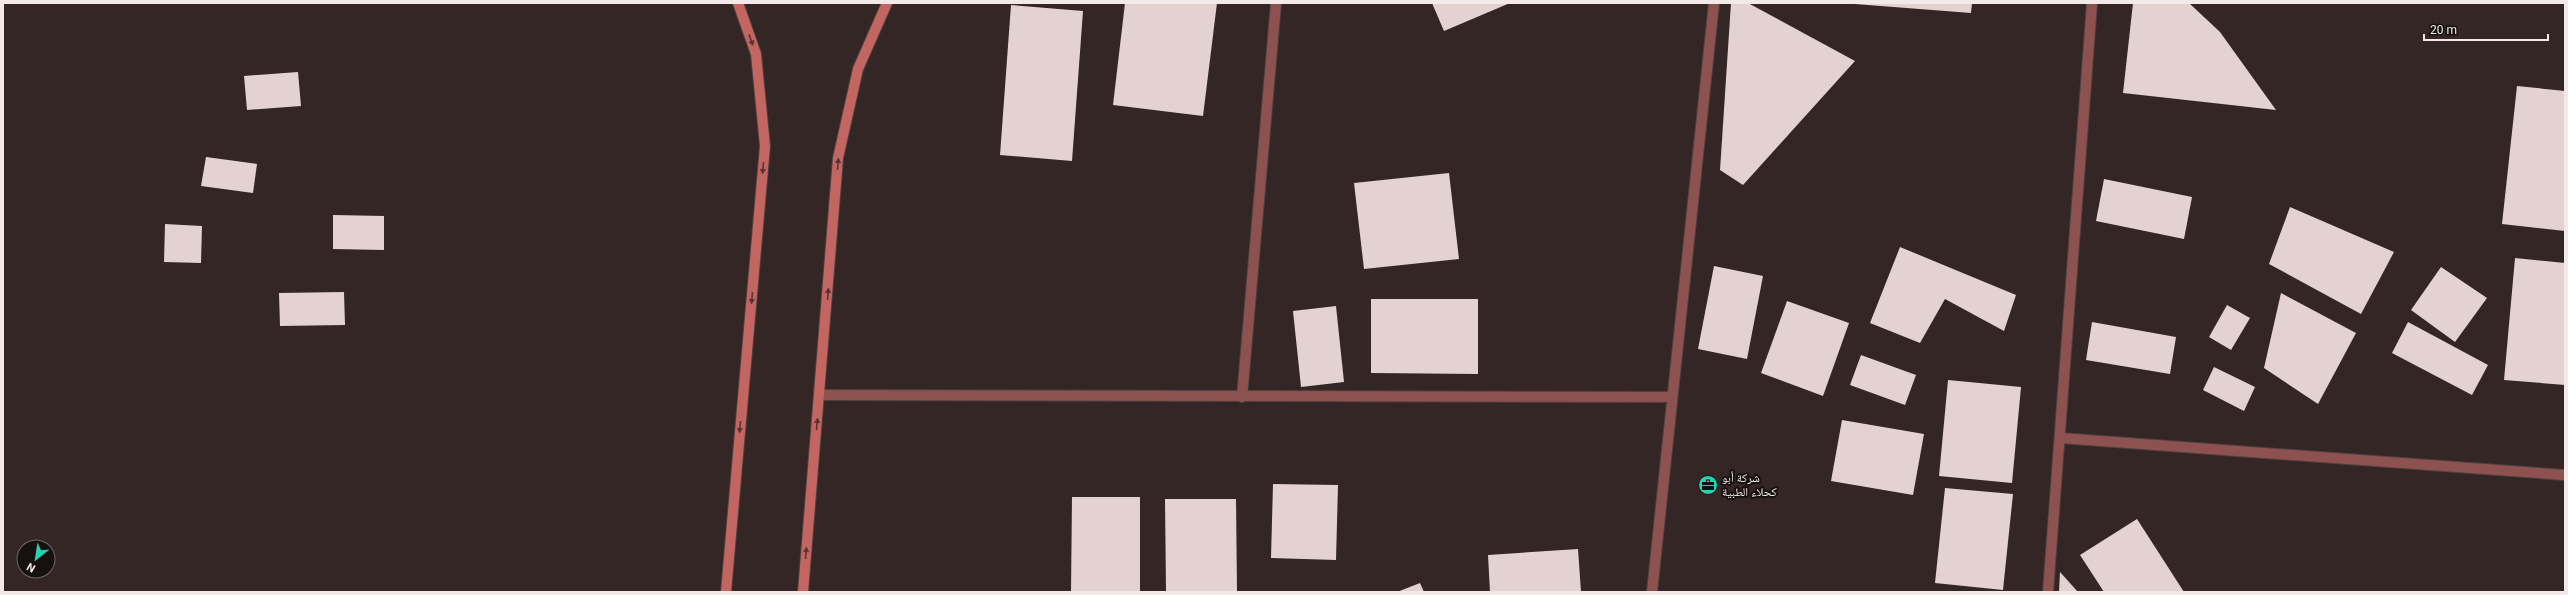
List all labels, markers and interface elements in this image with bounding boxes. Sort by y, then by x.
scale bar [2424,16,2548,42]
text: 20 m [2430,23,2457,37]
one-way arrow [748,34,754,46]
one-way arrow [834,158,841,170]
one-way arrow [759,162,766,174]
one-way arrow [824,288,831,300]
one-way arrow [748,292,755,304]
one-way arrow [814,418,821,430]
one-way arrow [737,421,744,433]
place label: شركة أبو كحلاء الطبية [1722,471,1777,499]
office icon: شركة أبو كحلاء الطبية [1697,474,1719,496]
north arrow [16,539,56,579]
one-way arrow [803,547,810,559]
text: N [24,560,38,575]

